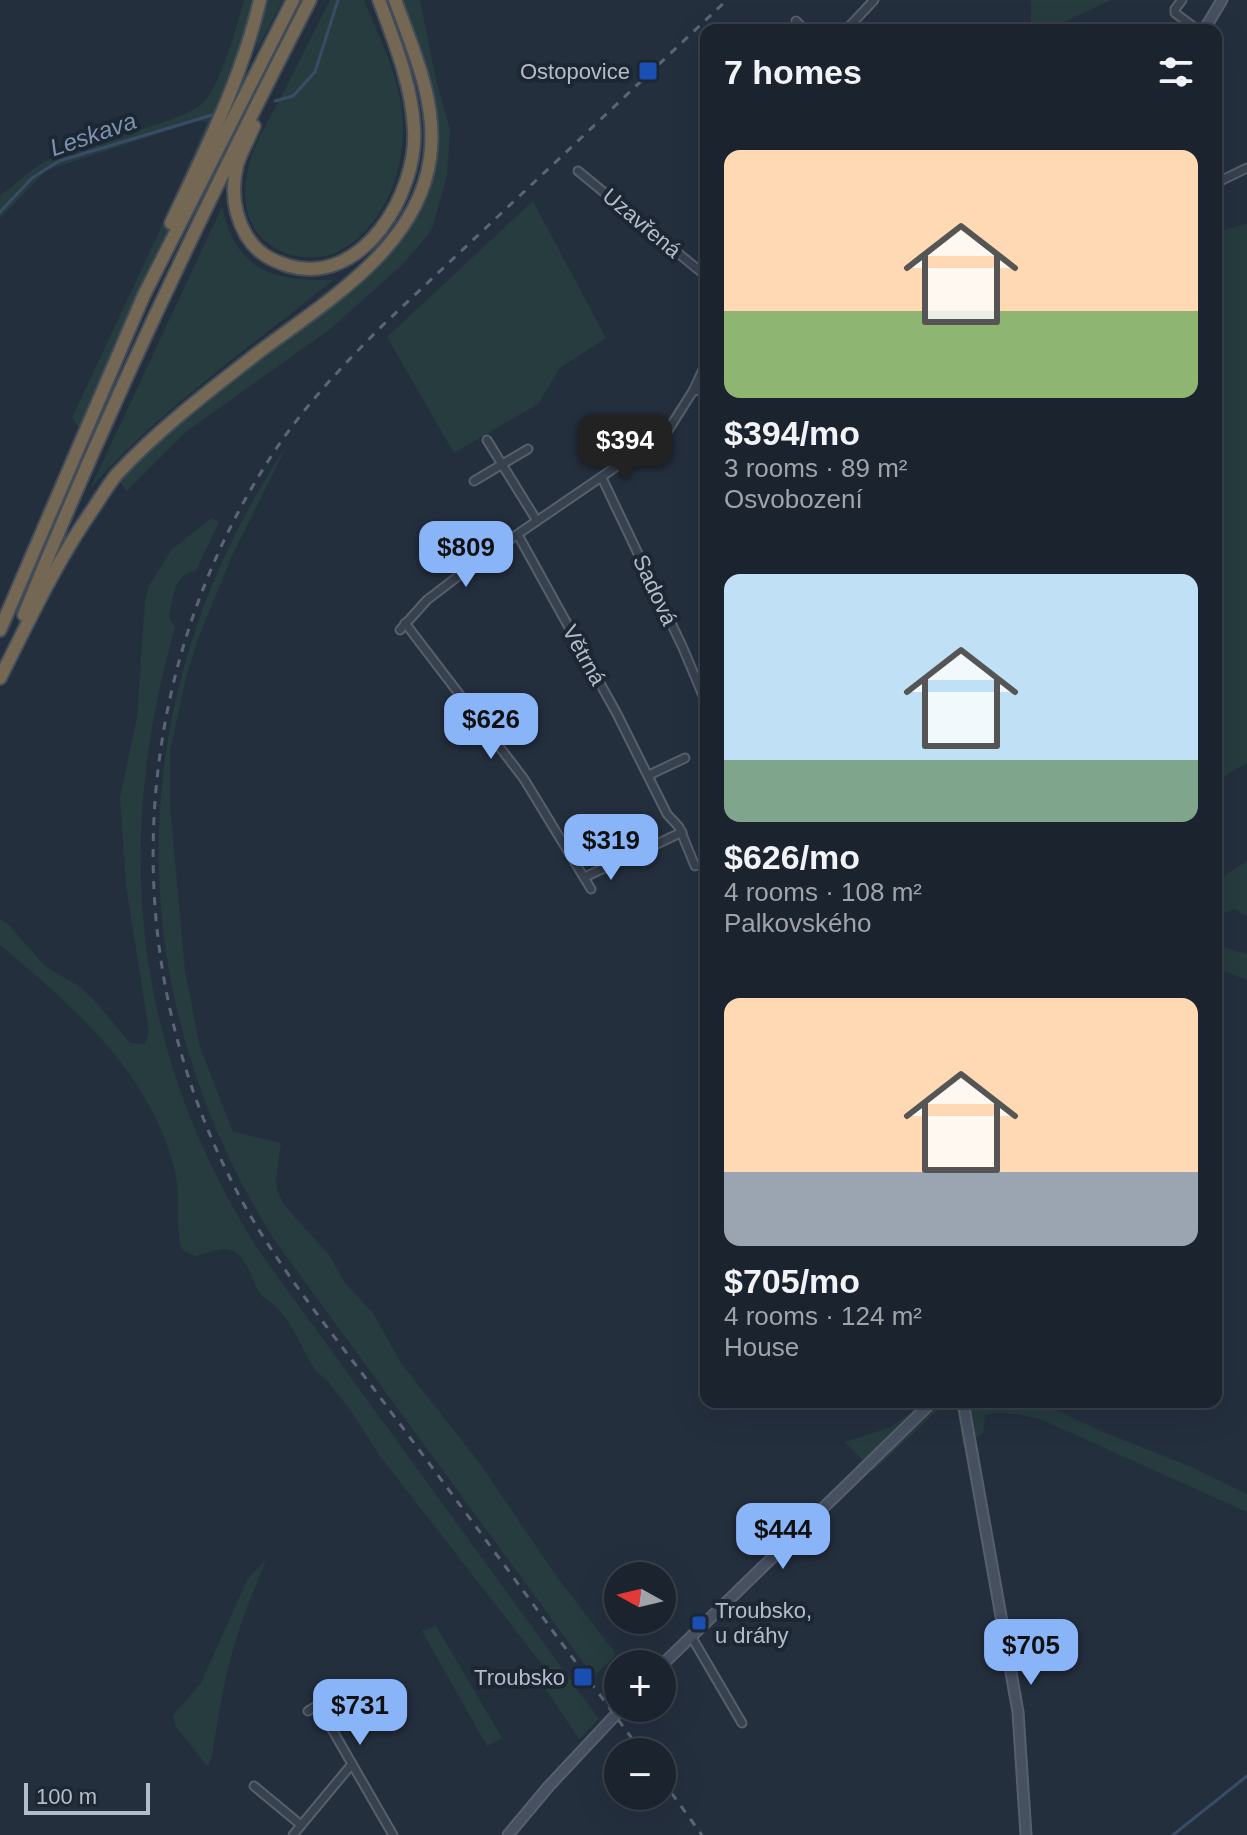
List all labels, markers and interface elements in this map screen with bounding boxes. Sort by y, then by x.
icon: filters [1154,50,1198,94]
text: 7 homes [724,53,862,91]
place label: Ostopovice [520,59,630,84]
marker: Ostopovice [637,60,659,82]
water label: Leskava [46,107,140,161]
street label: Uzavřená [598,183,687,263]
icon: home [889,202,1033,346]
pin: $394 [578,414,672,482]
text: $394/mo [724,414,860,452]
text: $394 [596,425,654,455]
text: 3 rooms · 89 m² [724,453,908,483]
text: Osvobození [724,484,863,514]
pin: $809 [419,521,513,589]
text: $809 [437,532,495,562]
street label: Sadová [628,551,682,630]
street label: Větrná [557,621,611,690]
icon: home [889,626,1033,770]
pin: $626 [444,693,538,761]
text: $626 [462,704,520,734]
pin: $319 [564,814,658,882]
text: $319 [582,825,640,855]
text: $626/mo [724,838,860,876]
text: 4 rooms · 108 m² [724,877,922,907]
text: Palkovského [724,908,871,938]
icon: home [889,1050,1033,1194]
text: $705/mo [724,1262,860,1300]
text: 4 rooms · 124 m² [724,1301,922,1331]
text: House [724,1332,799,1362]
pin: $444 [736,1503,830,1571]
text: $444 [754,1514,812,1544]
north arrow [604,1562,676,1634]
map controls [604,1562,676,1810]
place label: Troubsko, u dráhy [715,1598,812,1648]
marker: Troubsko, u dráhy [690,1614,708,1632]
pin: $705 [984,1619,1078,1687]
text: $705 [1002,1630,1060,1660]
button: + [604,1650,676,1722]
place label: Troubsko [474,1665,565,1690]
marker: Troubsko [572,1666,594,1688]
pin: $731 [313,1679,407,1747]
text: $731 [331,1690,389,1720]
button: − [604,1738,676,1810]
scale bar [24,1779,150,1815]
text: 100 m [36,1784,97,1809]

